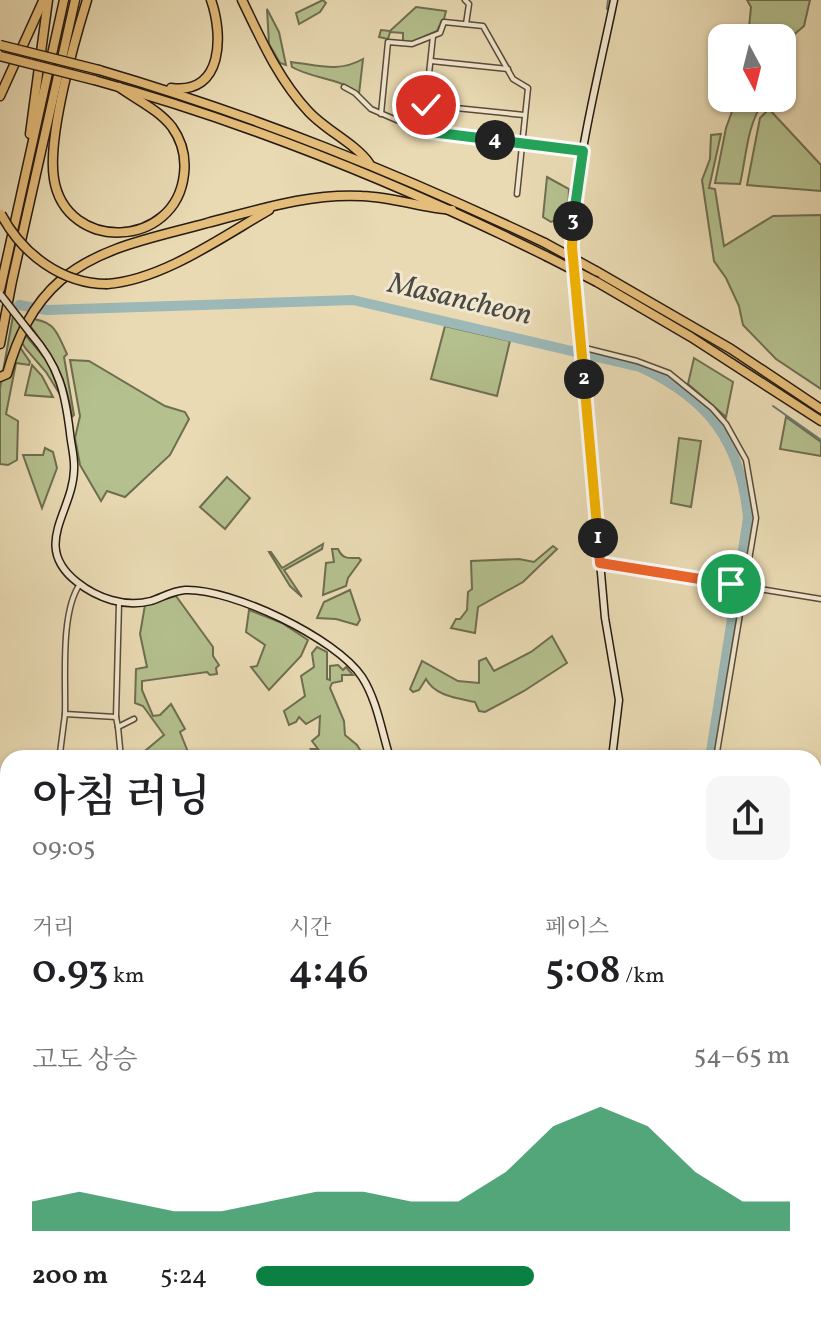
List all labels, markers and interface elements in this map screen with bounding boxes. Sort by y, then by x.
north arrow [708,24,796,112]
map controls [708,24,796,112]
pin [392,71,460,139]
icon: check [404,83,448,127]
pin: 4 [475,120,515,160]
text: 4 [488,124,502,155]
pin: 3 [553,201,593,241]
text: 3 [567,205,579,236]
water label: Masancheon [383,263,536,337]
pin: 2 [564,359,604,399]
text: 2 [578,363,590,394]
pin: 1 [578,518,618,558]
text: 1 [594,522,602,553]
pin [697,550,765,618]
icon: arrive [709,562,753,606]
text: 아침 러닝 [32,769,211,830]
button: share [706,776,790,860]
text: 09:05 [32,830,95,866]
text: 거리 [32,913,75,944]
text: 시간 [289,913,331,944]
text: 페이스 [545,913,609,944]
text: 0.93 [32,944,109,1000]
text: 4:46 [289,944,369,1000]
text: 5:08 [545,944,621,1000]
text: km [109,961,144,992]
text: /km [621,961,665,992]
text: 54–65 m [694,1038,790,1074]
text: 고도 상승 [32,1043,138,1079]
text: 200 m [32,1258,108,1294]
text: 5:24 [160,1258,207,1294]

